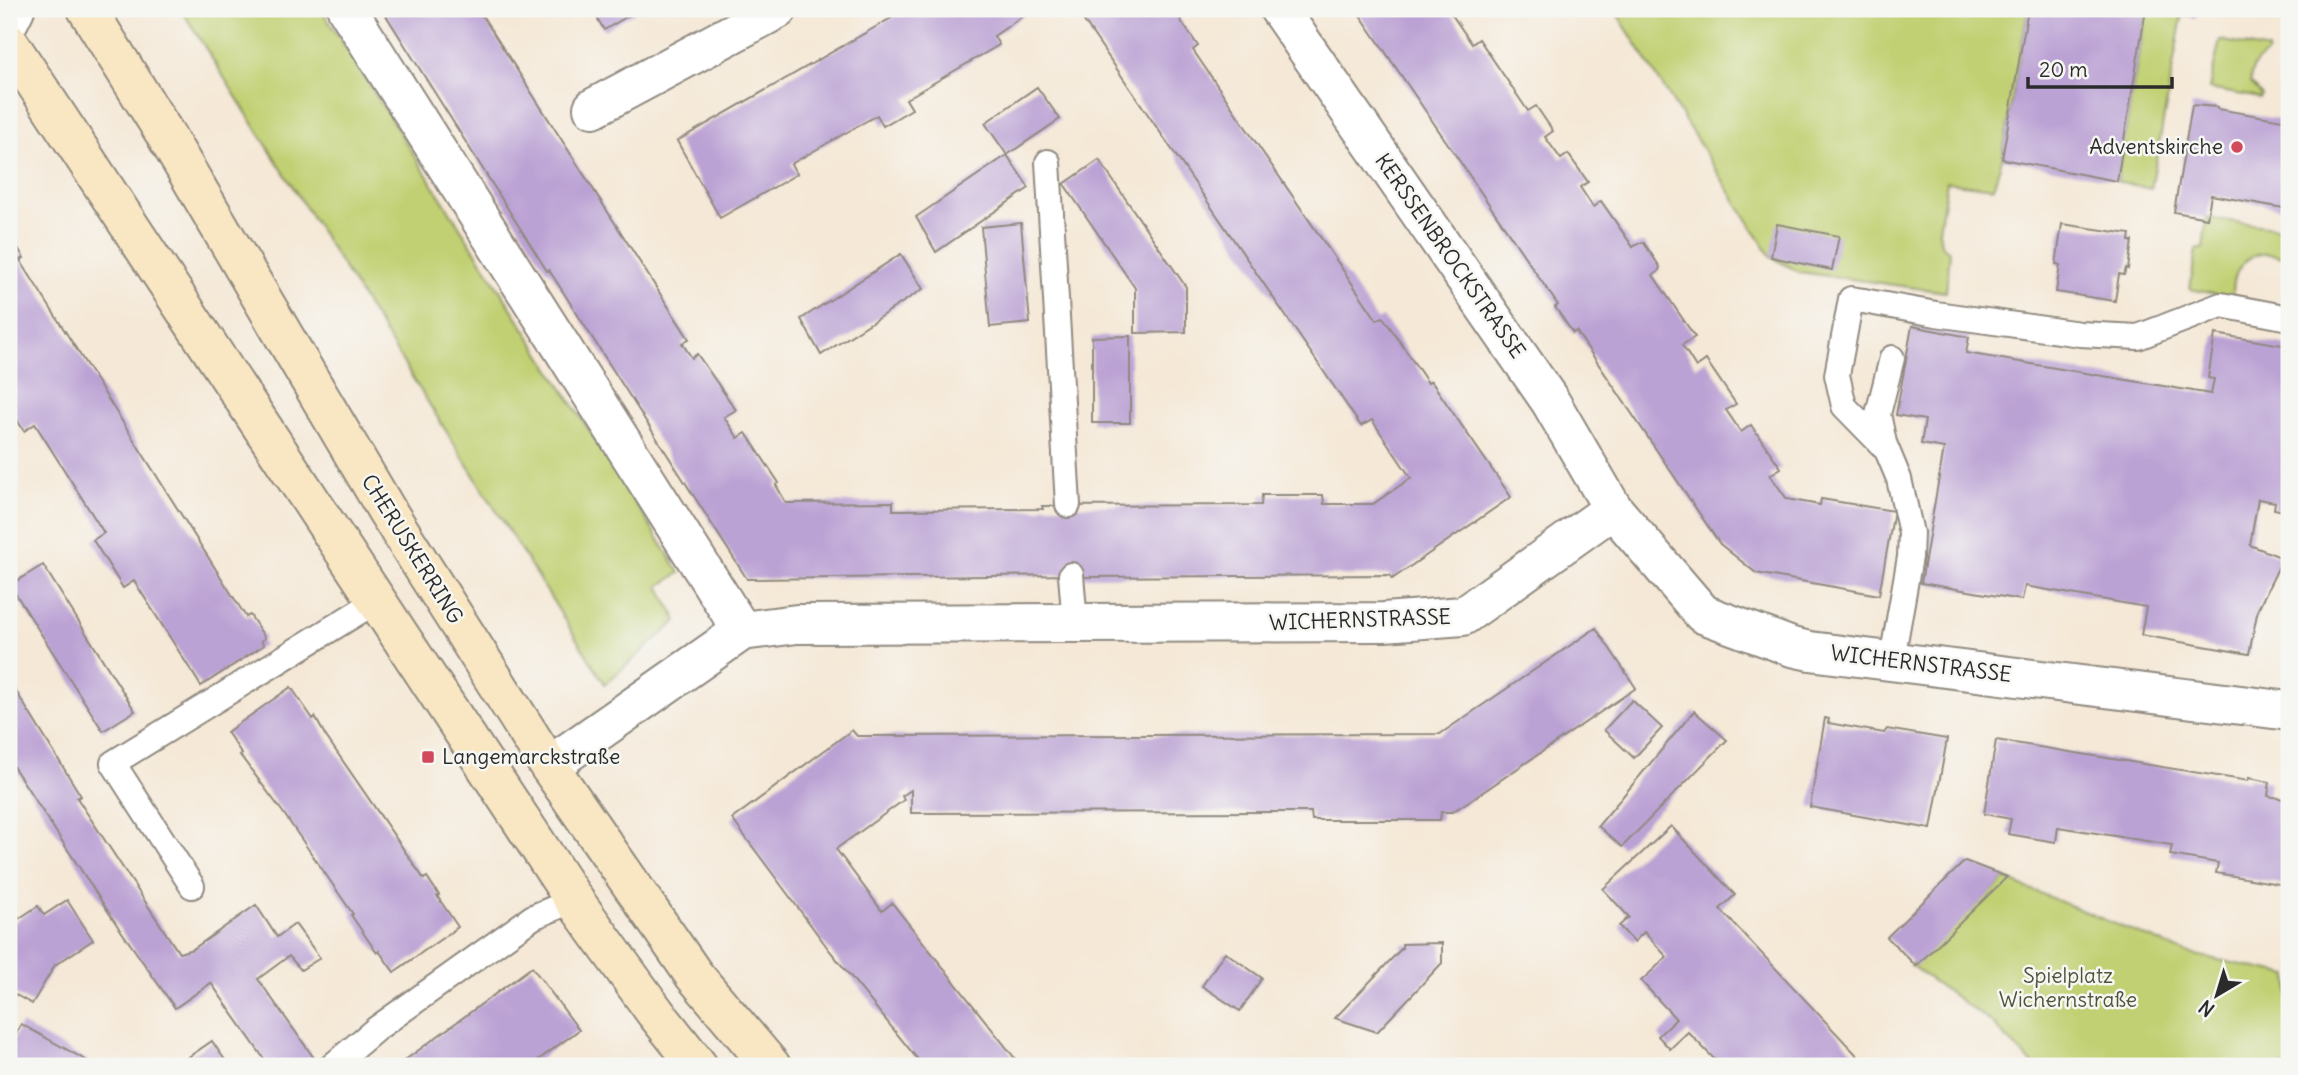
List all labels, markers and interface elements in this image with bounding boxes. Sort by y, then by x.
scale bar [2028,46,2172,90]
text: 20 m [2039,56,2088,83]
place label: Adventskirche [2089,133,2223,160]
marker: Adventskirche [2229,139,2245,155]
street label: KERSSENBROCKSTRASSE [1369,148,1531,363]
street label: CHERUSKERRING [356,469,469,628]
street label: WICHERNSTRASSE [1269,603,1451,636]
street label: WICHERNSTRASSE [1829,639,2013,688]
place label: Langemarckstraße [442,743,620,770]
marker: Langemarckstraße [420,749,436,765]
north arrow [2182,960,2252,1030]
park label: Spielplatz Wichernstraße [1999,962,2137,1013]
text: N [2194,995,2219,1022]

